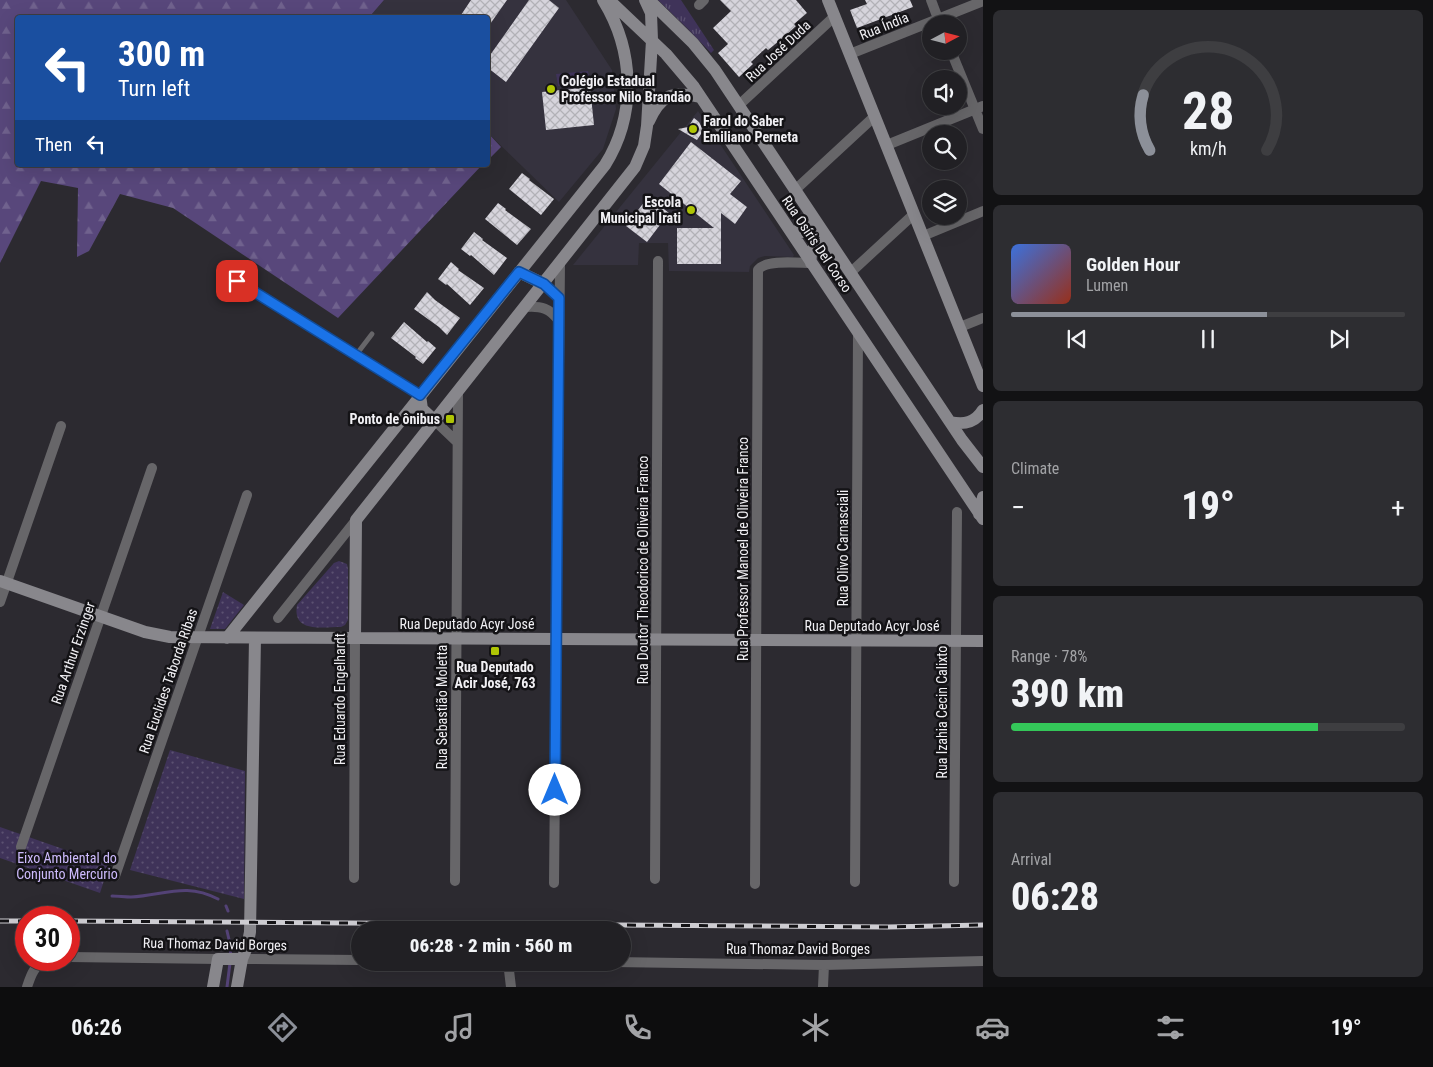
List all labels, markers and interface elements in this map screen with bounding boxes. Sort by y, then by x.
street label: Rua Índia [857,8,911,43]
north arrow [922,15,968,60]
map controls [922,15,967,225]
street label: Rua José Duda [742,17,814,85]
text: 300 m [118,34,205,75]
icon: left [35,35,100,100]
button: sound [922,70,967,115]
place label: Colégio Estadual Professor Nilo Brandão [561,73,691,105]
text: Turn left [118,76,190,101]
text: 28 [1182,81,1234,142]
marker: Colégio Estadual Professor Nilo Brandão [545,83,557,95]
place label: Farol do Saber Emiliano Perneta [703,113,799,145]
marker: Farol do Saber Emiliano Perneta [687,123,699,135]
button: search [922,125,967,170]
icon: left [82,130,110,158]
text: Then [35,133,72,156]
text: km/h [1190,138,1226,159]
button: layers [922,180,967,225]
street label: Rua Osíris Del Corso [779,193,855,295]
place label: Escola Municipal Irati [600,194,681,226]
marker: Escola Municipal Irati [685,204,697,216]
text: Golden Hour [1086,253,1180,276]
pin [216,260,258,302]
icon: arrive [223,267,251,295]
text: Lumen [1086,276,1128,295]
icon: previous [1063,325,1091,353]
icon: pause [1194,325,1222,353]
icon: next [1325,325,1353,353]
place label: Ponto de ônibus [350,411,440,427]
marker: Ponto de ônibus [444,413,456,425]
street label: Rua Professor Manoel de Oliveira Franco [735,437,751,661]
street label: Rua Doutor Theodorico de Oliveira Franco [635,456,651,684]
text: Climate [1011,459,1059,478]
text: 19° [1181,484,1235,528]
street label: Rua Olivo Carnasciali [835,490,851,606]
text: − [1011,491,1025,524]
text: + [1391,491,1405,524]
street label: Rua Arthur Erzinger [48,600,98,706]
street label: Rua Euclides Taborda Ribas [136,606,200,756]
street label: Rua Deputado Acyr José [400,616,535,632]
street label: Rua Deputado Acyr José [805,618,940,634]
street label: Rua Eduardo Engelhardt [332,633,348,765]
street label: Rua Sebastião Moletta [434,645,450,769]
marker: Rua Deputado Acir José, 763 [489,645,501,657]
street label: Rua Izahia Cecin Calixto [934,646,950,778]
text: Range · 78% [1011,647,1087,666]
place label: Rua Deputado Acir José, 763 [455,659,535,691]
text: 390 km [1011,672,1124,716]
position arrow [528,763,580,815]
park label: Eixo Ambiental do Conjunto Mercúrio [16,850,118,882]
text: Arrival [1011,850,1052,869]
text: 06:28 [1011,875,1099,919]
speed limit sign: 30 [15,906,80,971]
text: 06:28 · 2 min · 560 m [410,934,572,957]
street label: Rua Thomaz David Borges [143,935,287,953]
street label: Rua Thomaz David Borges [726,941,870,957]
icon: directions [265,1010,300,1045]
icon: music [442,1010,477,1045]
icon: phone [620,1010,655,1045]
icon: climate [798,1010,833,1045]
icon: car [975,1010,1010,1045]
icon: filters [1153,1010,1188,1045]
text: 06:26 [71,1015,122,1040]
text: 19° [1331,1015,1362,1040]

